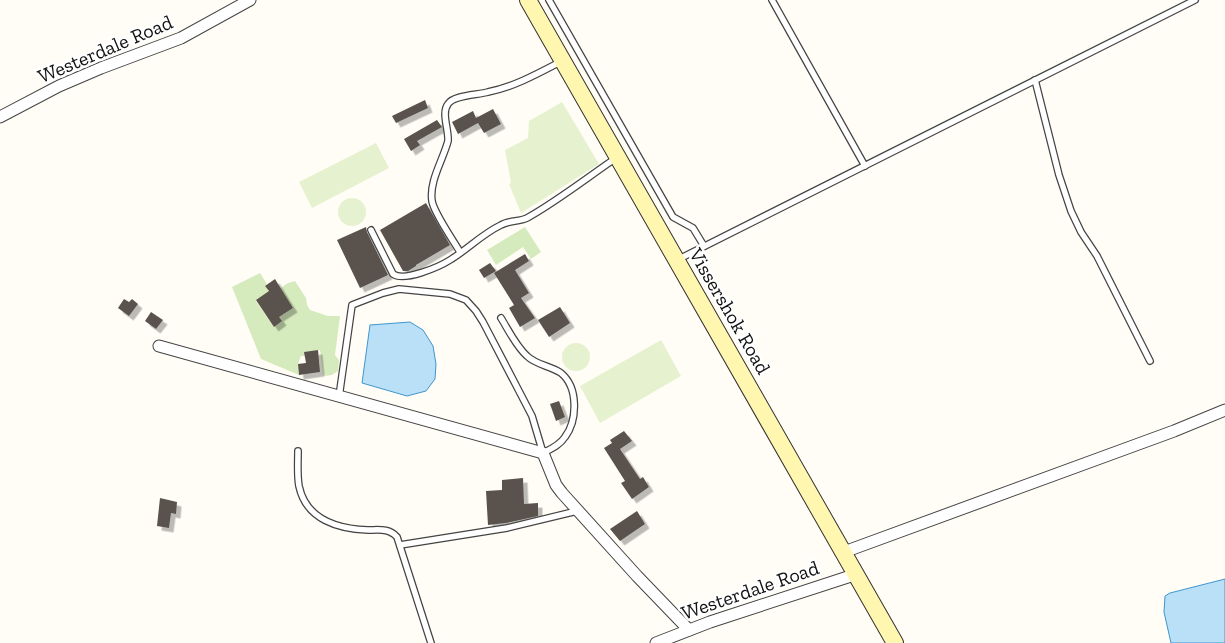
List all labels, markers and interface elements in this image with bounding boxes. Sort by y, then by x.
street label: Westerdale Road [34,10,176,88]
street label: Vissershok Road [684,243,776,378]
street label: Westerdale Road [678,555,822,625]

